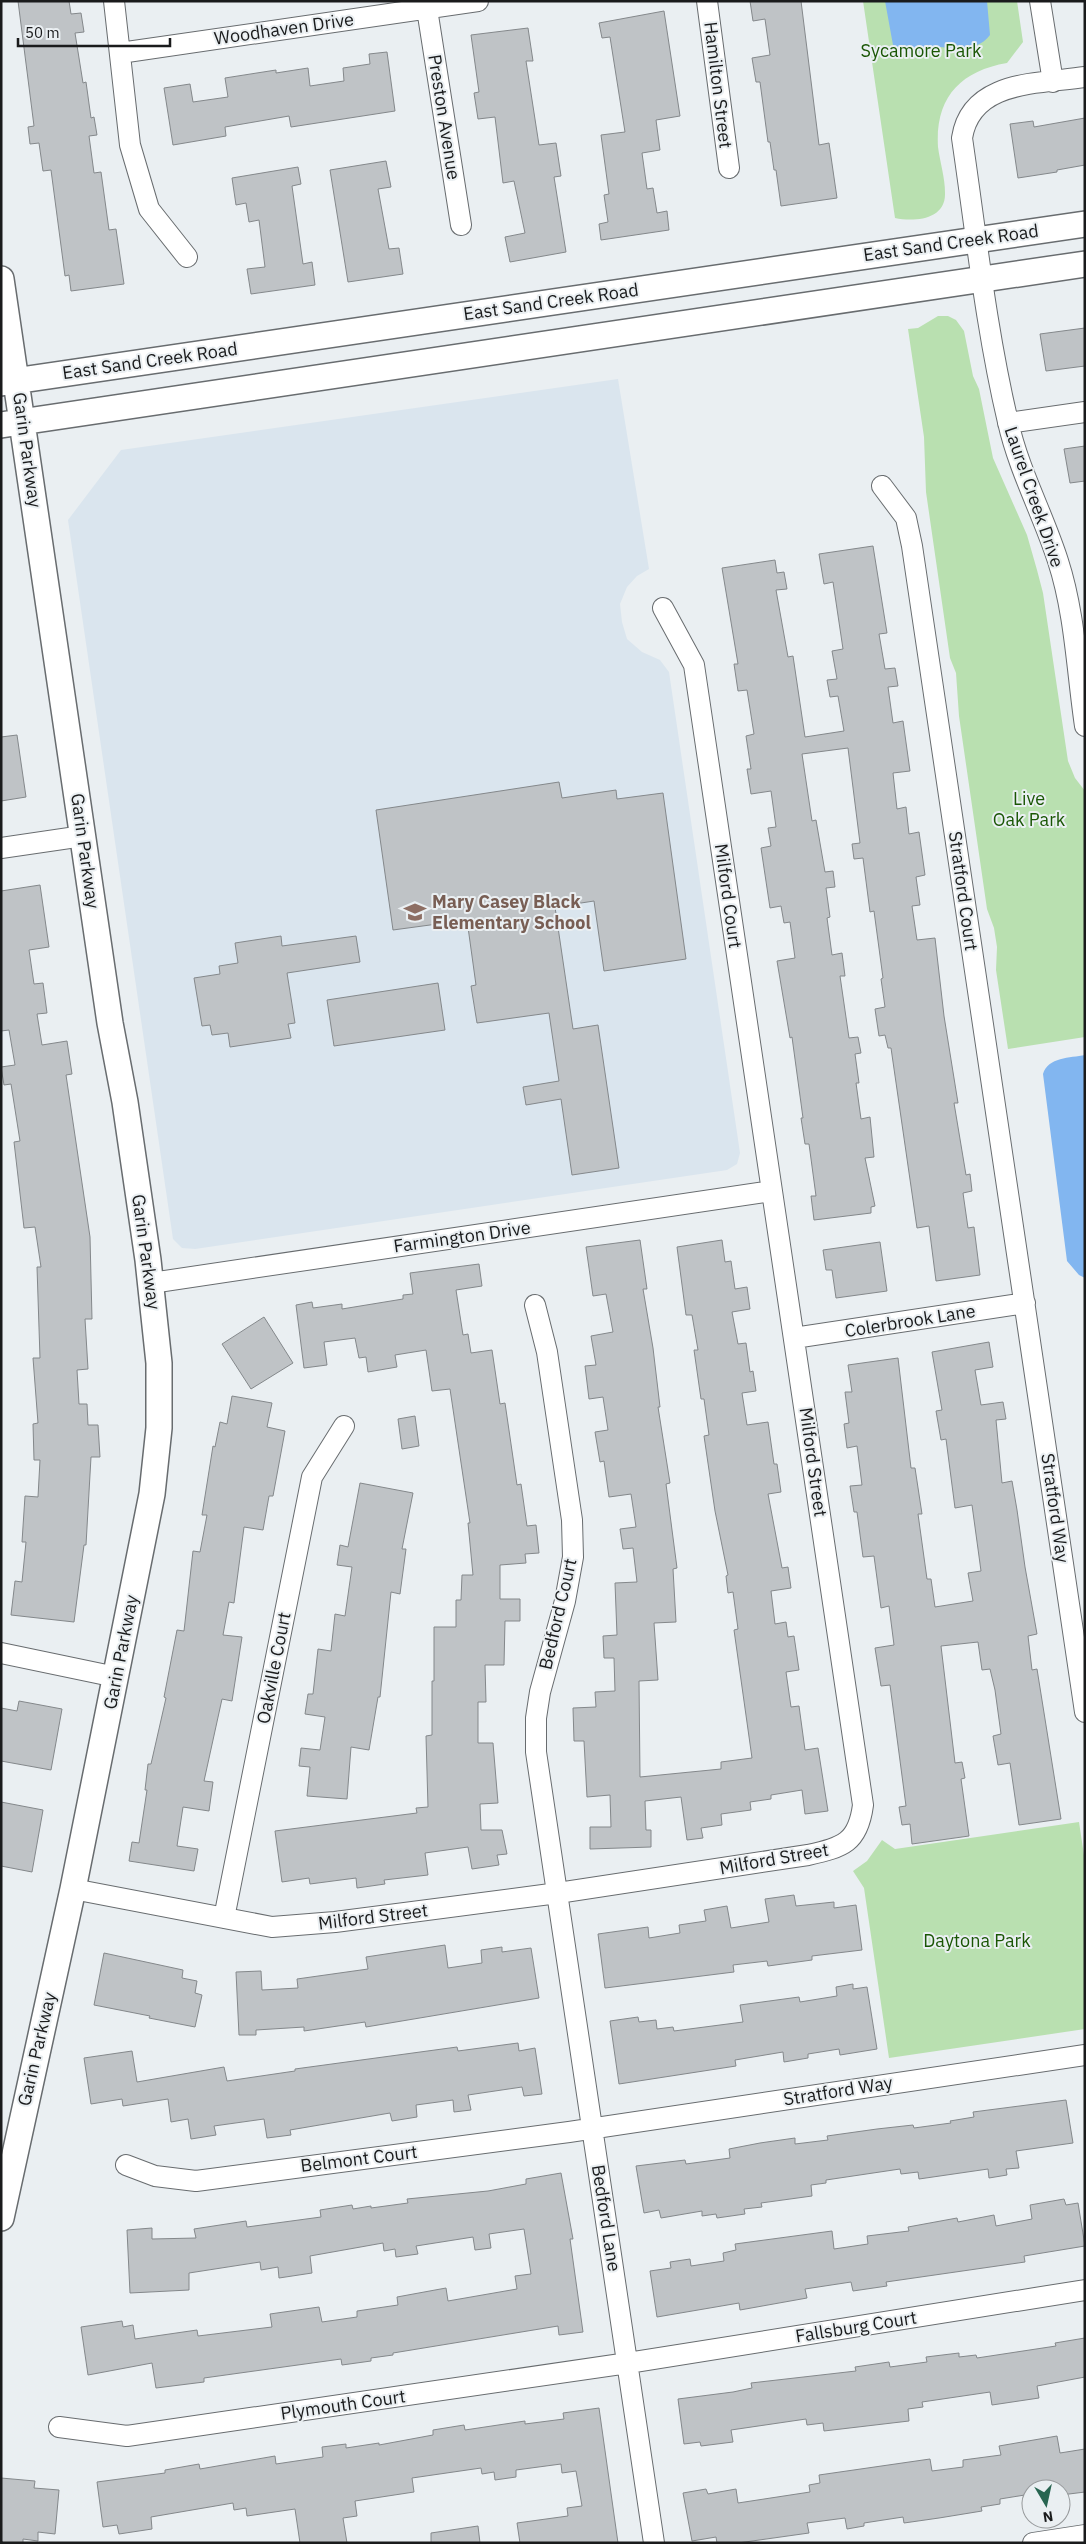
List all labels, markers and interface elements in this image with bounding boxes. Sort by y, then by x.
street label: Woodhaven Drive [213,7,355,50]
scale bar [18,15,170,47]
street label: Hamilton Street [699,20,738,150]
text: 50 m [25,23,60,42]
park label: Sycamore Park [861,39,982,62]
street label: Preston Avenue [423,53,466,181]
street label: East Sand Creek Road [862,219,1040,266]
street label: East Sand Creek Road [462,278,640,325]
street label: East Sand Creek Road [61,337,239,384]
street label: Garin Parkway [8,391,47,509]
street label: Laurel Creek Drive [1000,423,1069,570]
park label: Live Oak Park [993,787,1066,831]
street label: Garin Parkway [66,792,105,910]
street label: Stratford Court [944,830,983,952]
street label: Milford Court [710,842,747,950]
place label: Mary Casey Black Elementary School [432,890,591,934]
school or university icon: Mary Casey Black Elementary School [402,899,428,925]
street label: Garin Parkway [127,1193,166,1311]
street label: Farmington Drive [392,1215,532,1258]
street label: Colerbrook Lane [843,1299,977,1342]
street label: Milford Street [794,1406,833,1518]
street label: Stratford Way [1036,1452,1075,1564]
street label: Bedford Court [534,1556,581,1672]
street label: Garin Parkway [98,1593,143,1711]
street label: Oakville Court [251,1610,296,1726]
street label: Milford Street [718,1838,830,1879]
street label: Milford Street [317,1898,429,1935]
park label: Daytona Park [923,1929,1031,1952]
street label: Garin Parkway [12,1990,61,2108]
street label: Stratford Way [782,2071,894,2111]
street label: Belmont Court [299,2140,419,2177]
street label: Bedford Lane [587,2163,626,2273]
street label: Fallsburg Court [794,2306,918,2347]
street label: Plymouth Court [279,2384,407,2425]
north arrow [1021,2479,1071,2529]
text: N [1042,2507,1054,2527]

